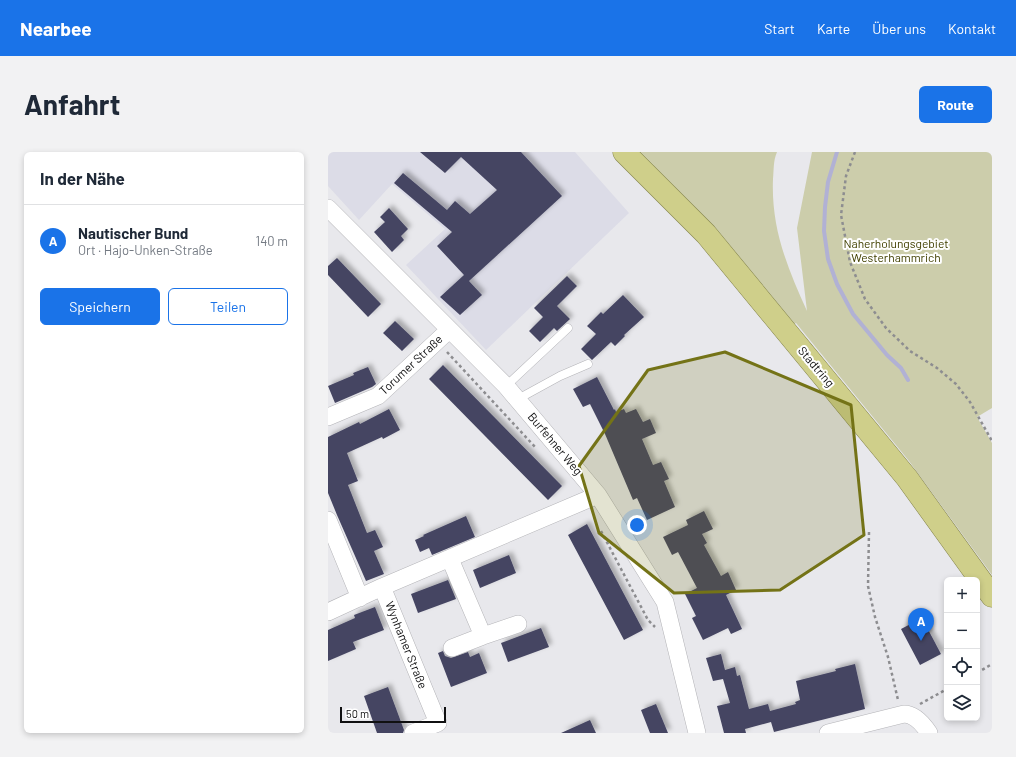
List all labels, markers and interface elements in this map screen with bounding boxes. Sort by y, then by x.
text: Nearbee [20,17,92,40]
text: Start [764,20,795,37]
text: Karte [817,20,850,37]
text: Über uns [872,20,926,37]
text: Kontakt [948,20,996,37]
button: Route [919,86,992,123]
text: Anfahrt [24,87,120,121]
text: In der Nähe [40,168,125,188]
text: Nautischer Bund [78,224,188,242]
text: A [49,233,57,249]
text: 140 m [256,233,288,249]
park label: Naherholungsgebiet Westerhammrich [843,236,949,264]
text: Ort · Hajo-Unken-Straße [78,242,213,258]
button: Speichern [40,288,160,325]
button: Teilen [168,288,288,325]
street label: Torumer Straße [376,331,445,397]
street label: Stadtring [796,343,838,390]
street label: Burfehner Weg [526,409,586,477]
your location [627,515,647,535]
map controls [944,577,980,721]
button: + [944,577,980,613]
street label: Wynhamer Straße [383,599,431,690]
pin: A [908,608,934,641]
button: − [944,613,980,649]
button: locate [944,649,980,685]
button: layers [944,685,980,721]
scale bar [340,705,446,724]
text: 50 m [346,707,369,720]

